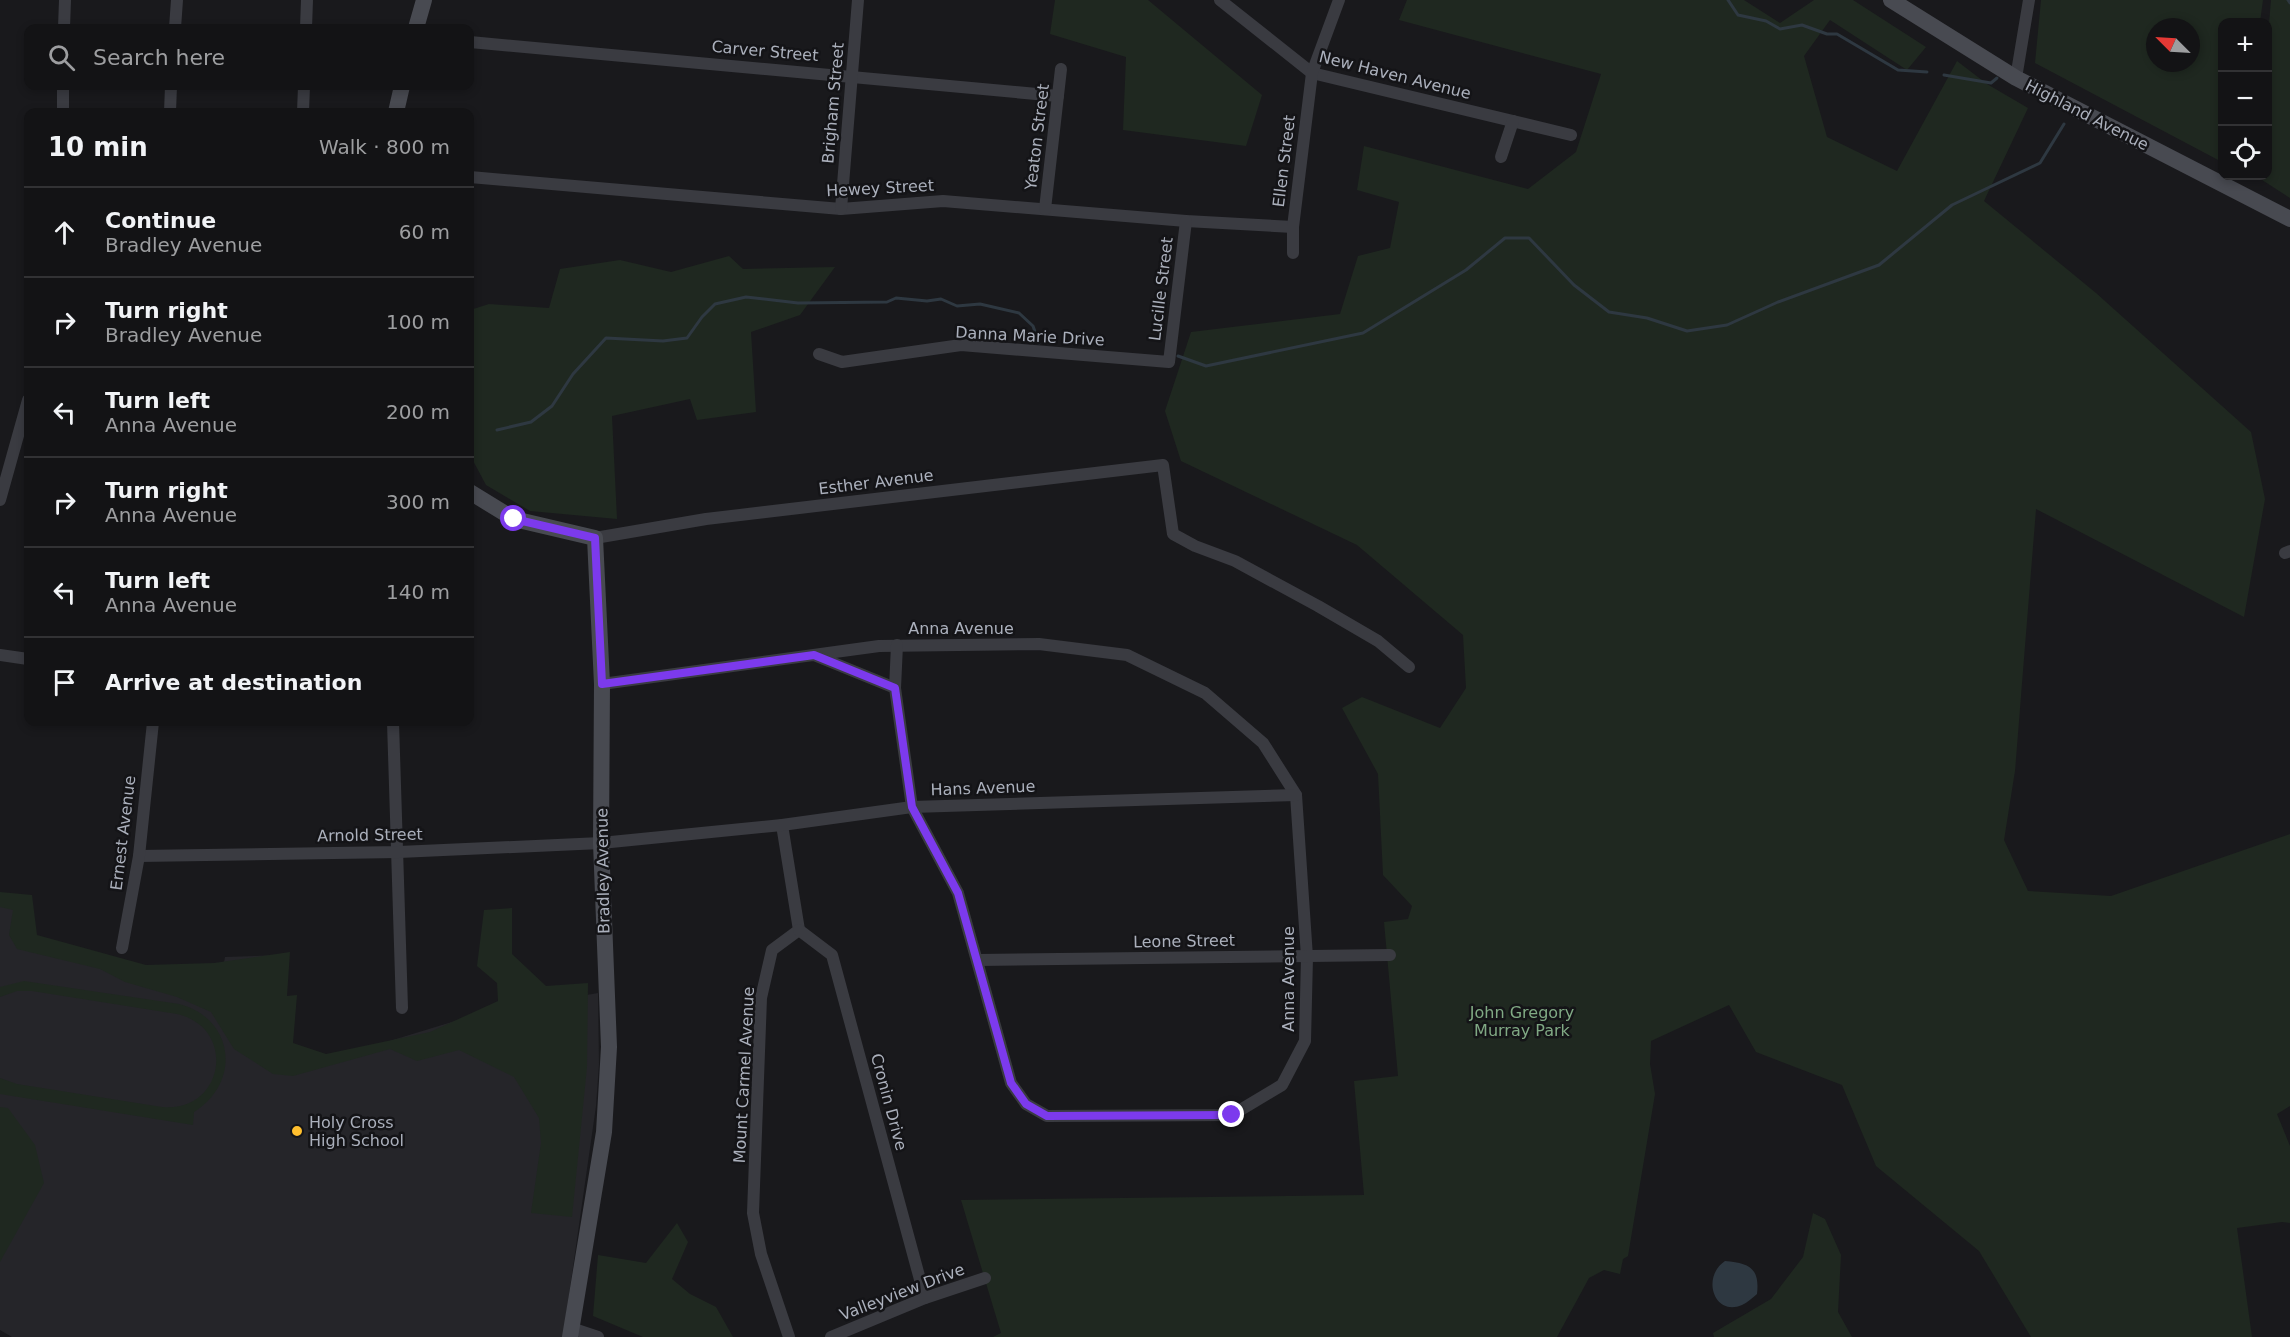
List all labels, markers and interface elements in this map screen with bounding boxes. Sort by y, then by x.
north arrow [2146,18,2200,72]
map controls [2218,18,2272,180]
button: + [2218,18,2272,72]
search box [24,24,474,90]
street label: Carver Street [711,37,819,65]
icon: search [45,41,78,74]
street label: Brigham Street [818,42,848,164]
text: Search here [93,45,225,70]
street label: New Haven Avenue [1317,47,1473,103]
button: − [2218,72,2272,126]
street label: Highland Avenue [2022,76,2152,154]
street label: Yeaton Street [1021,83,1053,192]
street label: Ellen Street [1269,114,1299,208]
button: locate [2218,126,2272,180]
text: 10 min [48,132,148,162]
text: Walk · 800 m [319,135,450,159]
street label: Hewey Street [826,176,934,200]
text: Continue [105,208,216,233]
icon: ahead [48,216,81,249]
text: 60 m [399,220,450,244]
text: Bradley Avenue [105,233,262,257]
street label: Lucille Street [1145,236,1177,342]
text: Turn right [105,298,228,323]
icon: right [48,306,81,339]
text: 100 m [386,310,450,334]
text: Bradley Avenue [105,323,262,347]
street label: Danna Marie Drive [955,323,1105,349]
text: Turn left [105,388,210,413]
icon: left [48,396,81,429]
text: 200 m [386,400,450,424]
text: Anna Avenue [105,413,237,437]
street label: Esther Avenue [817,466,935,498]
text: Turn right [105,478,228,503]
icon: right [48,486,81,519]
text: 300 m [386,490,450,514]
text: Anna Avenue [105,503,237,527]
route start [500,505,526,531]
text: Turn left [105,568,210,593]
icon: left [48,576,81,609]
text: 140 m [386,580,450,604]
text: Anna Avenue [105,593,237,617]
street label: Anna Avenue [908,619,1014,638]
icon: arrive [48,666,81,699]
text: Arrive at destination [105,670,362,695]
street label: Ernest Avenue [107,775,139,891]
street label: Hans Avenue [930,777,1036,799]
street label: Bradley Avenue [592,808,614,934]
street label: Arnold Street [317,825,423,845]
street label: Anna Avenue [1279,926,1298,1032]
street label: Leone Street [1133,931,1235,951]
street label: Mount Carmel Avenue [730,986,758,1164]
park label: John Gregory Murray Park [1469,1003,1574,1040]
street label: Cronin Drive [867,1051,911,1153]
route end [1218,1101,1244,1127]
place label: Holy Cross High School [309,1113,404,1150]
marker: Holy Cross High School [290,1124,304,1138]
street label: Valleyview Drive [837,1259,967,1325]

